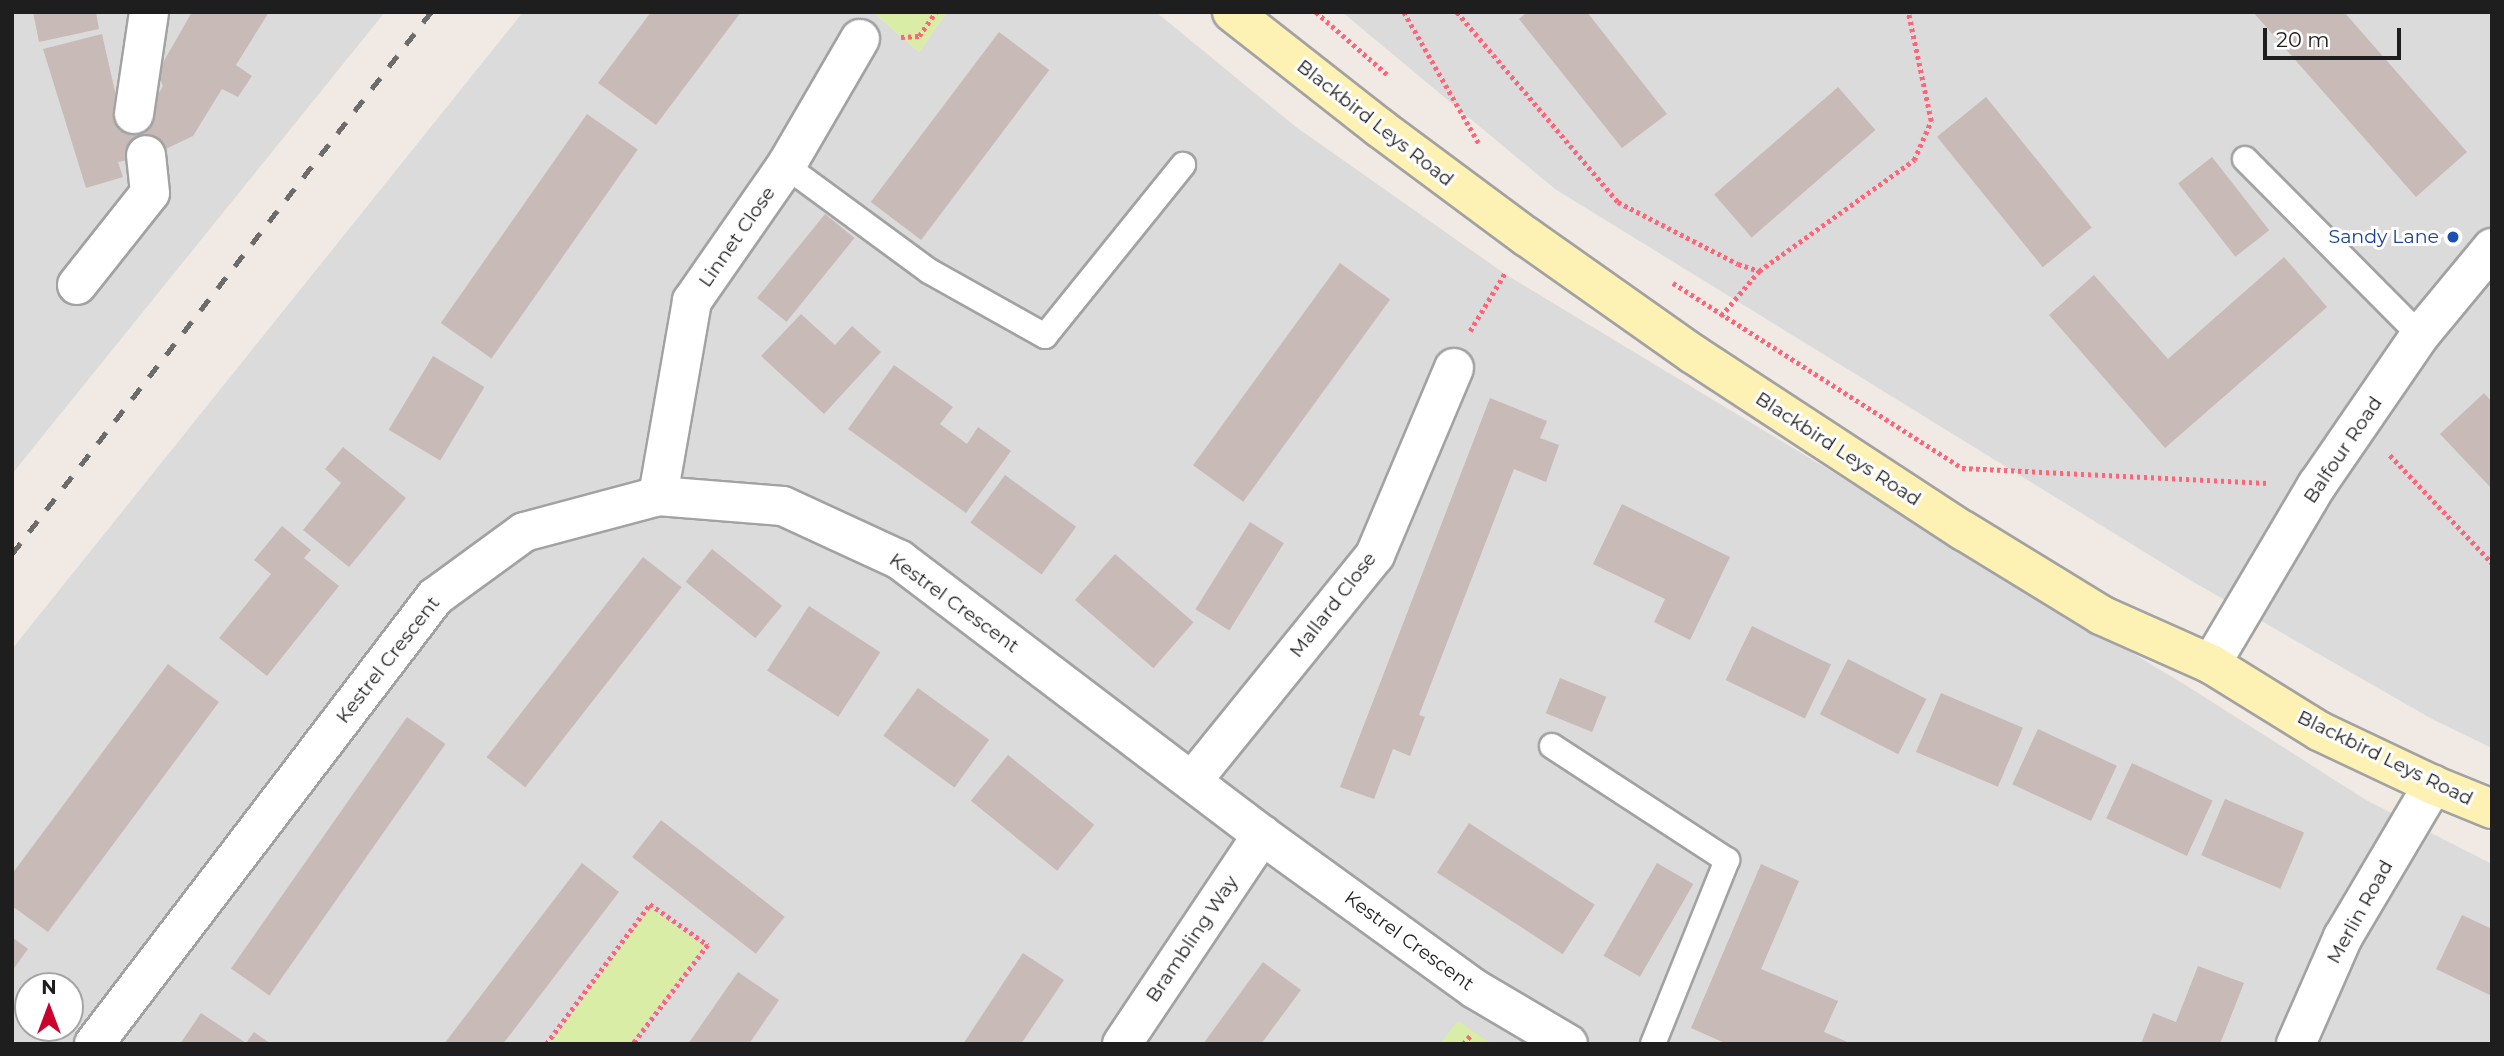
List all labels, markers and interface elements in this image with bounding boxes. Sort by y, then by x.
scale bar [2266,14,2404,58]
text: 20 m [2276,27,2330,52]
street label: Blackbird Leys Road [1292,55,1458,191]
street label: Linnet Close [694,182,780,292]
place label: Sandy Lane [2328,226,2439,248]
marker: Sandy Lane [2445,229,2461,245]
street label: Blackbird Leys Road [1751,387,1925,511]
street label: Balfour Road [2299,392,2387,508]
street label: Kestrel Crescent [885,548,1023,658]
street label: Mallard Close [1285,548,1381,662]
street label: Kestrel Crescent [331,592,445,728]
street label: Blackbird Leys Road [2294,706,2476,810]
street label: Merlin Road [2322,856,2398,968]
street label: Brambling Way [1141,871,1243,1007]
street label: Kestrel Crescent [1340,886,1478,996]
north arrow [14,972,84,1042]
text: N [41,976,57,999]

